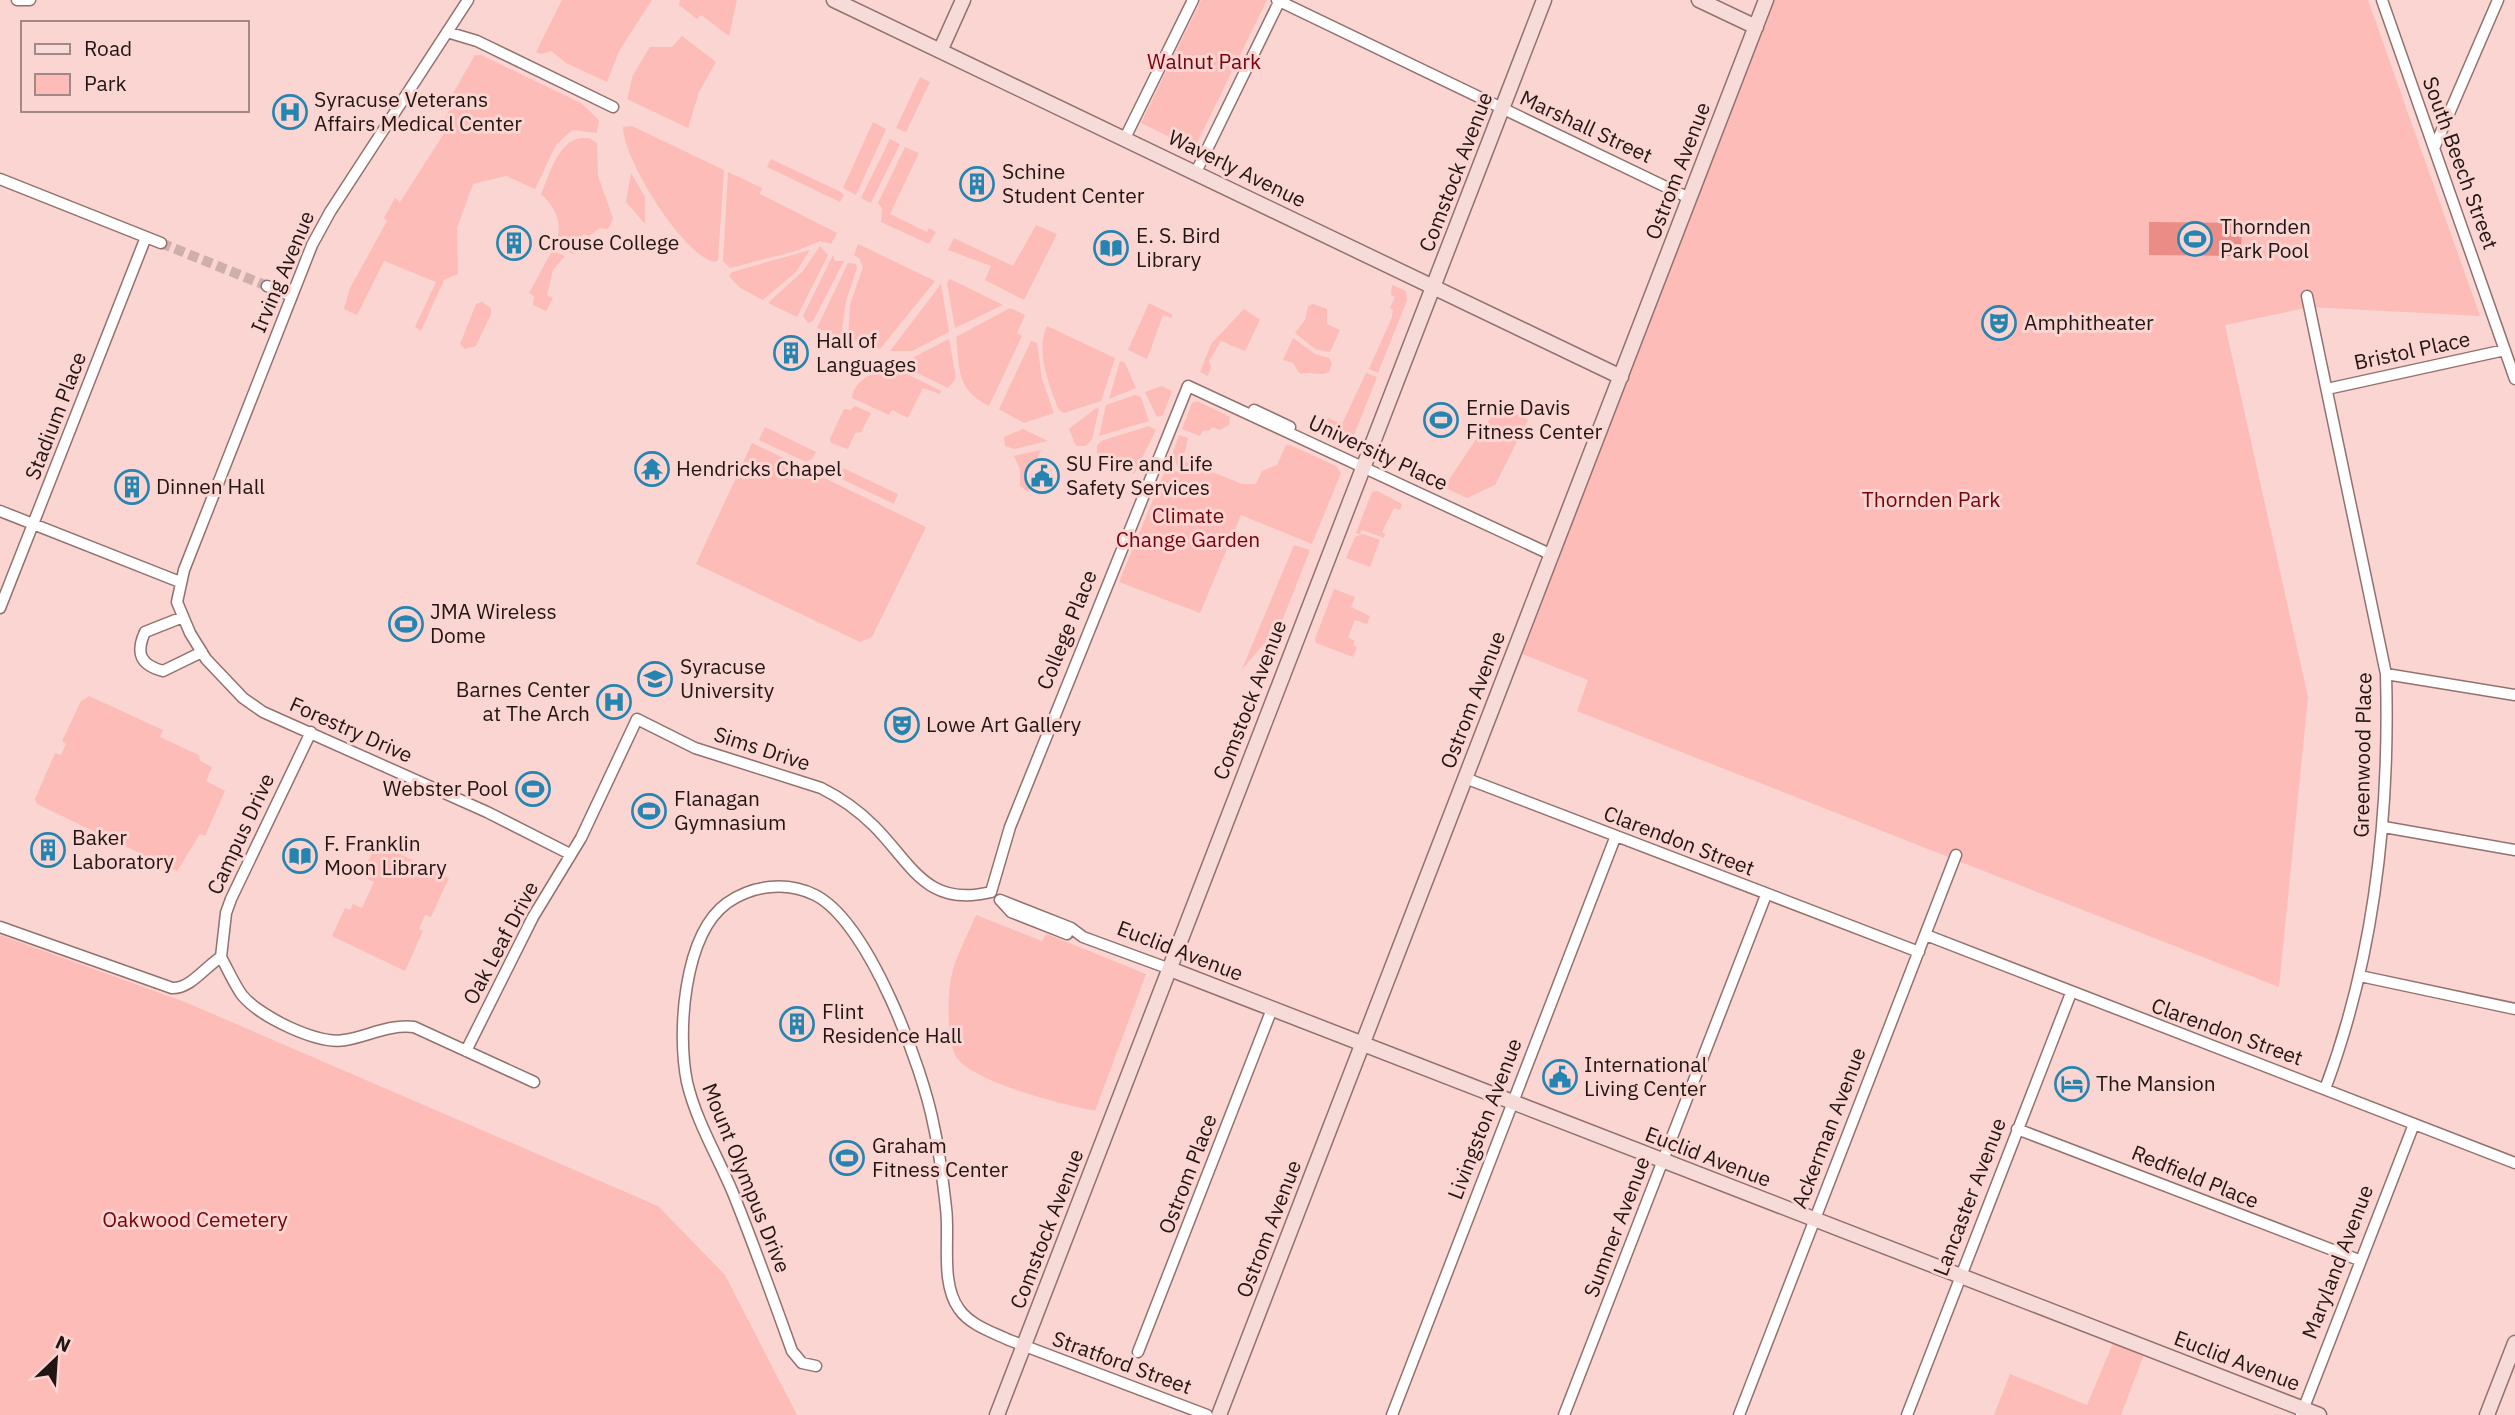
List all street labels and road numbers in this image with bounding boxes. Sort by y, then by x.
street label: South Beech Street [2417,72,2505,253]
street label: Marshall Street [1516,83,1657,169]
street label: Comstock Avenue [1412,88,1498,256]
street label: Ostrom Avenue [1638,98,1716,243]
street label: Waverly Avenue [1164,123,1311,214]
street label: Irving Avenue [244,206,320,337]
street label: Bristol Place [2351,324,2472,376]
street label: Stadium Place [18,348,92,484]
street label: University Place [1304,408,1453,497]
street label: College Place [1029,566,1103,694]
street label: Comstock Avenue [1206,616,1292,784]
street label: Ostrom Avenue [1433,627,1511,772]
street label: Greenwood Place [2347,672,2377,838]
street label: Forestry Drive [286,690,417,769]
street label: Sims Drive [711,719,814,777]
street label: Campus Drive [200,768,280,899]
street label: Clarendon Street [1600,798,1759,882]
street label: Oak Leaf Drive [456,876,544,1009]
street label: Euclid Avenue [1113,913,1247,987]
street label: Clarendon Street [2148,991,2307,1071]
street label: Livingston Avenue [1440,1034,1528,1203]
street label: Ackerman Avenue [1784,1043,1872,1212]
street label: Mount Olympus Drive [696,1079,798,1277]
street label: Ostrom Place [1151,1110,1223,1238]
street label: Lancaster Avenue [1926,1114,2012,1280]
street label: Euclid Avenue [1641,1119,1775,1193]
street label: Redfield Place [2128,1138,2263,1214]
street label: Comstock Avenue [1003,1145,1089,1313]
street label: Sumner Avenue [1576,1152,1656,1301]
street label: Ostrom Avenue [1229,1156,1307,1301]
street label: Maryland Avenue [2295,1181,2379,1343]
street label: Euclid Avenue [2170,1323,2304,1397]
street label: Stratford Street [1049,1324,1196,1400]

